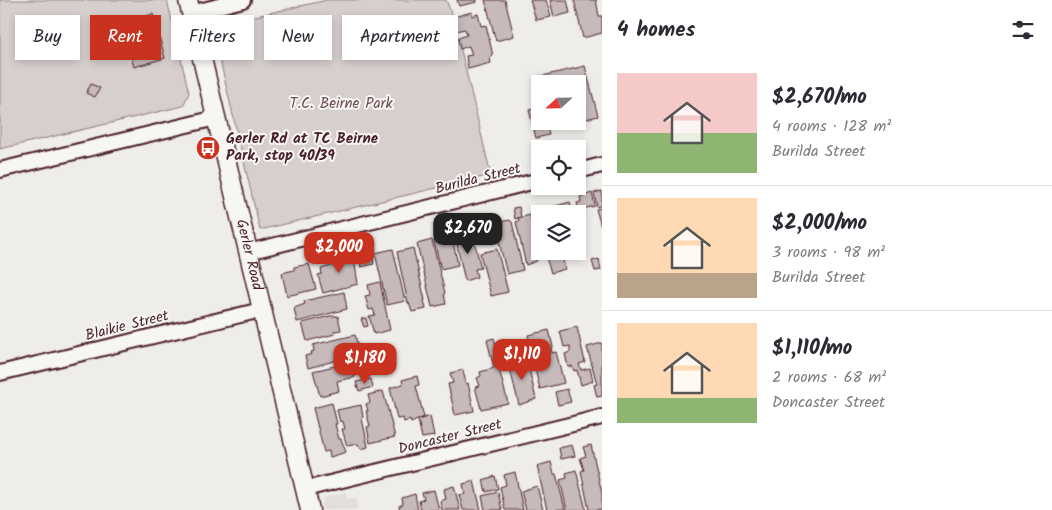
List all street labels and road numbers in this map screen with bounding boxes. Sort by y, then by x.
street label: Burilda Street [433,157,524,201]
street label: Gerler Road [229,217,269,293]
street label: Blaikie Street [83,304,171,348]
street label: Doncaster Street [396,412,505,461]

